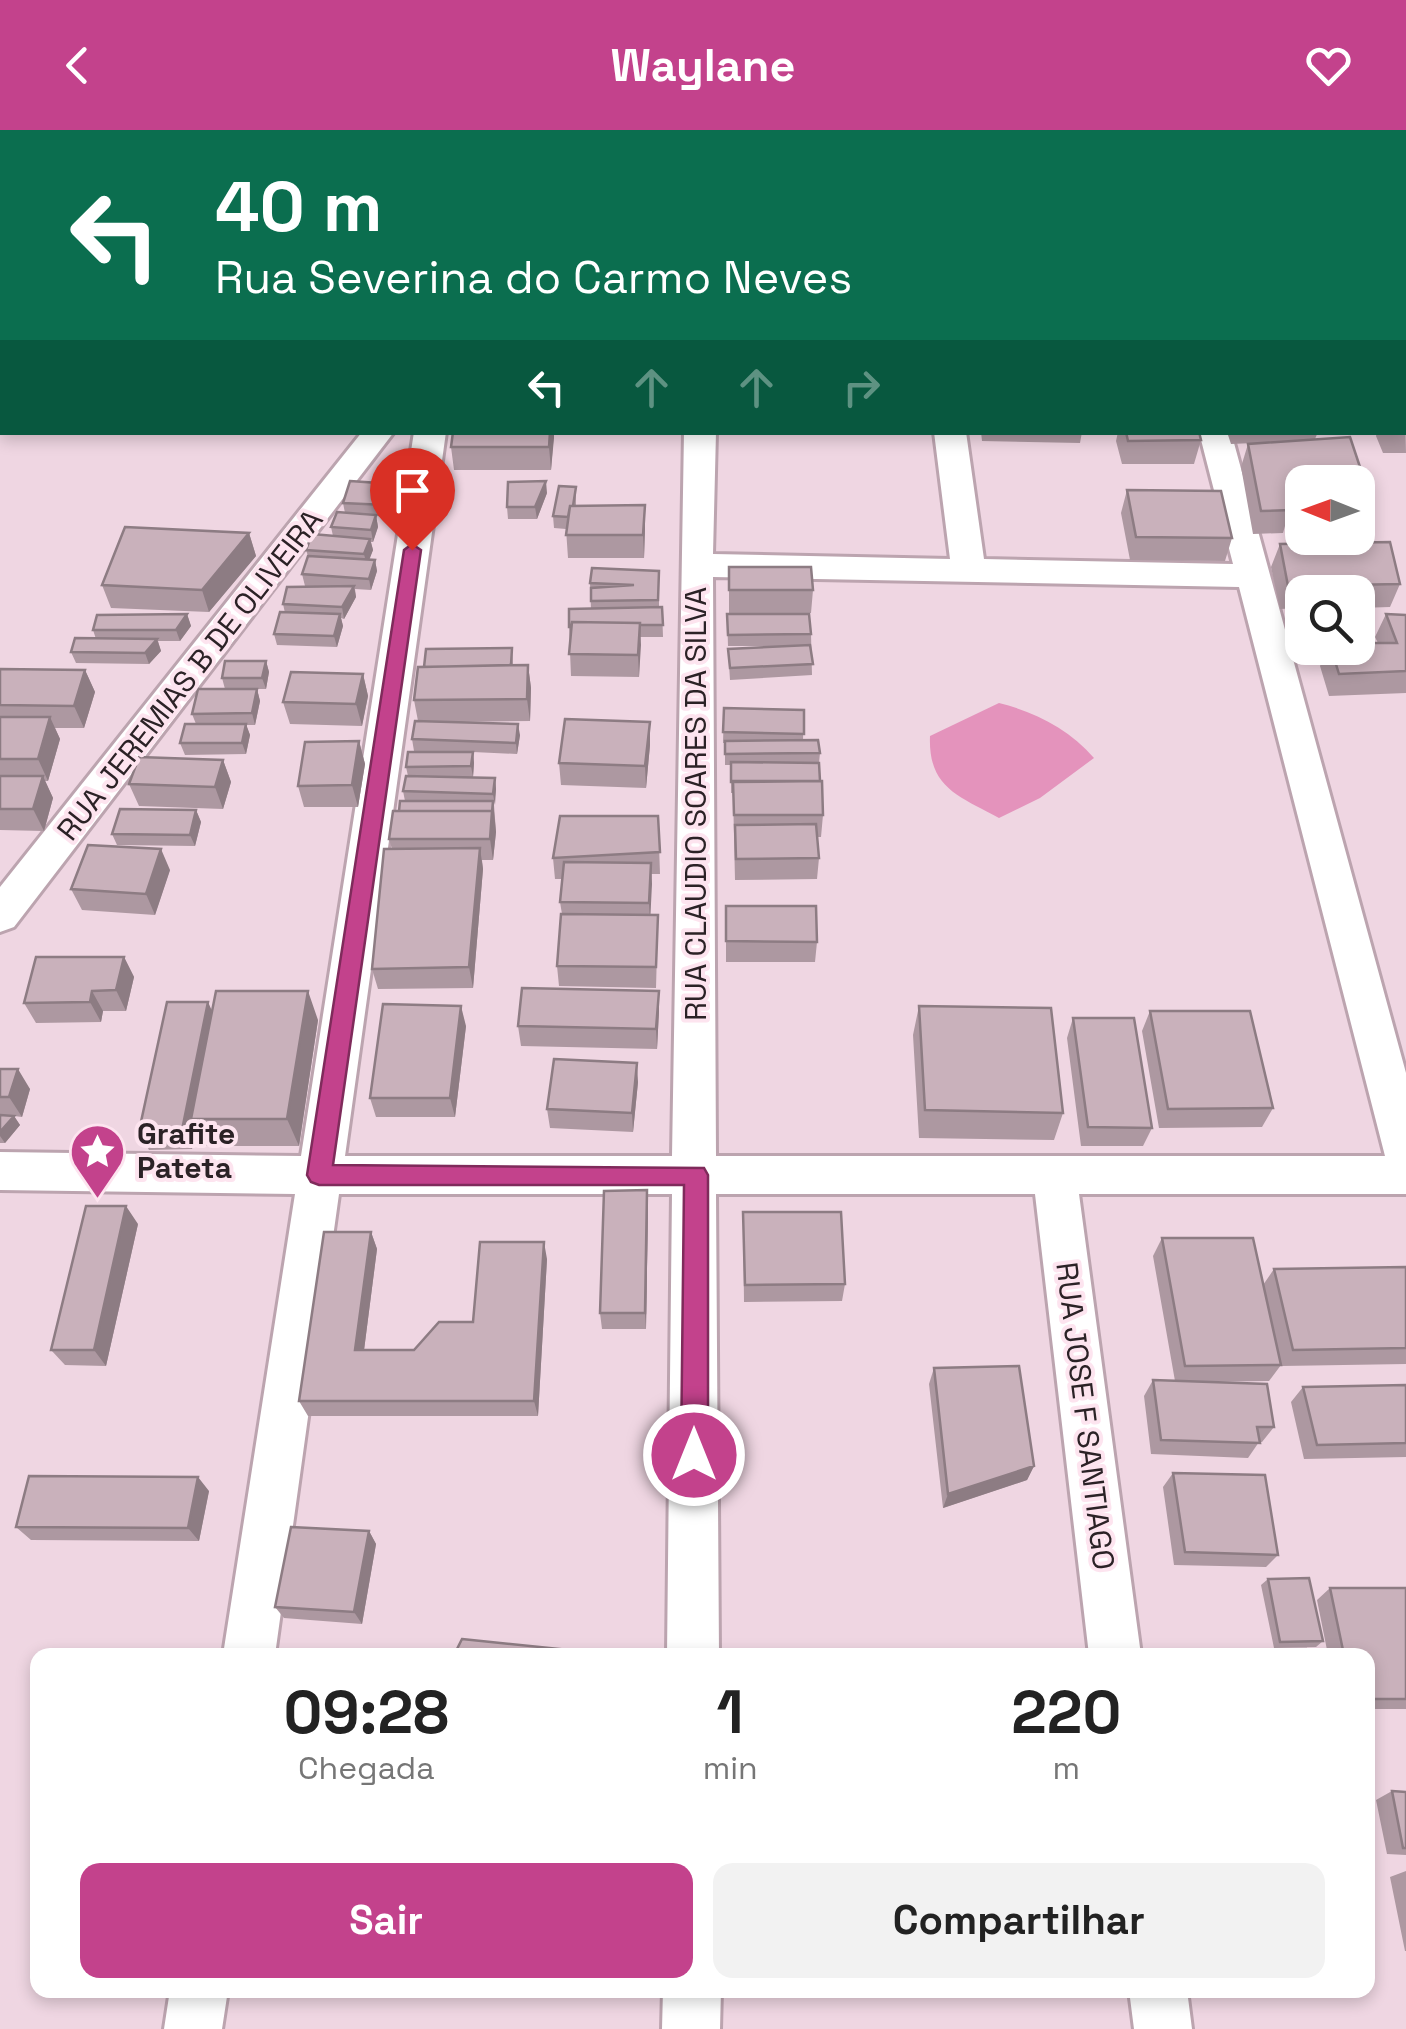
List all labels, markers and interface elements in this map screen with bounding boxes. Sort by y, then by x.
text: Waylane [611,37,795,94]
icon: back [50,38,105,93]
icon: heart [1301,38,1356,93]
text: 40 m [215,162,382,251]
icon: left [50,170,180,300]
text: Rua Severina do Carmo Neves [215,249,852,306]
icon: left [519,360,574,415]
icon: ahead [624,360,679,415]
icon: ahead [729,360,784,415]
icon: right [834,360,889,415]
pin [370,448,455,551]
icon: arrive [385,463,440,518]
north arrow [1285,465,1375,555]
map controls [1285,465,1375,665]
street label: RUA JEREMIAS B DE OLIVEIRA [48,501,331,848]
button: search [1285,575,1375,665]
street label: RUA CLAUDIO SOARES DA SILVA [676,587,715,1021]
place label: Grafite Pateta [137,1114,235,1187]
place icon: Grafite Pateta [68,1121,128,1200]
street label: RUA JOSE F SANTIAGO [1047,1260,1124,1572]
position arrow [642,1403,746,1507]
text: 09:28 [284,1674,449,1751]
text: 1 [717,1674,744,1751]
text: 220 [1011,1674,1121,1751]
text: Chegada [298,1748,435,1788]
text: min [703,1748,758,1788]
text: m [1053,1748,1080,1788]
button: Sair [80,1863,693,1978]
button: Compartilhar [713,1863,1325,1978]

